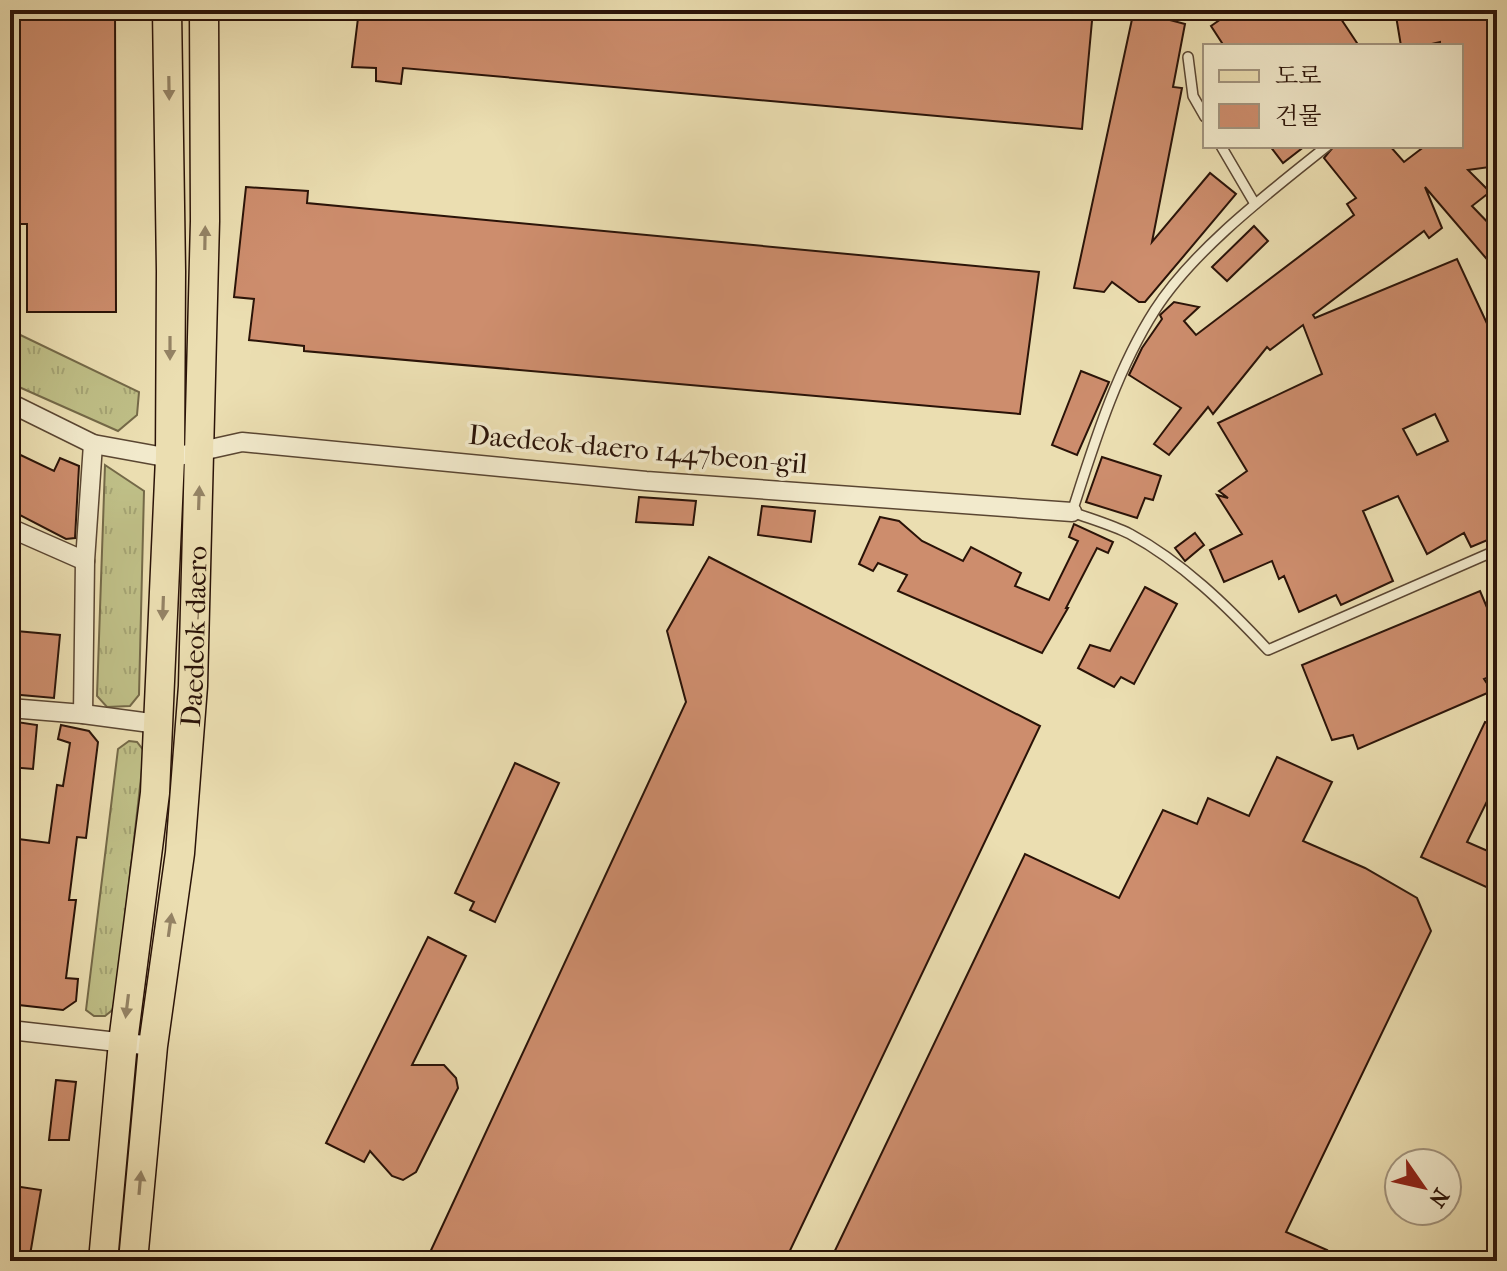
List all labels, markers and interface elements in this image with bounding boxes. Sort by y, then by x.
legend [1203,44,1463,148]
text: 도로 [1275,62,1321,90]
one-way arrow [163,76,175,101]
text: 건물 [1275,102,1321,130]
one-way arrow [199,225,211,250]
one-way arrow [164,336,177,361]
street label: Daedeok-daero 1447beon-gil [467,418,809,480]
one-way arrow [192,485,205,510]
street label: Daedeok-daero [173,545,213,728]
one-way arrow [157,596,170,621]
one-way arrow [164,912,177,937]
one-way arrow [121,994,134,1019]
north arrow [1383,1147,1463,1227]
one-way arrow [134,1170,147,1195]
text: N [1423,1183,1454,1212]

